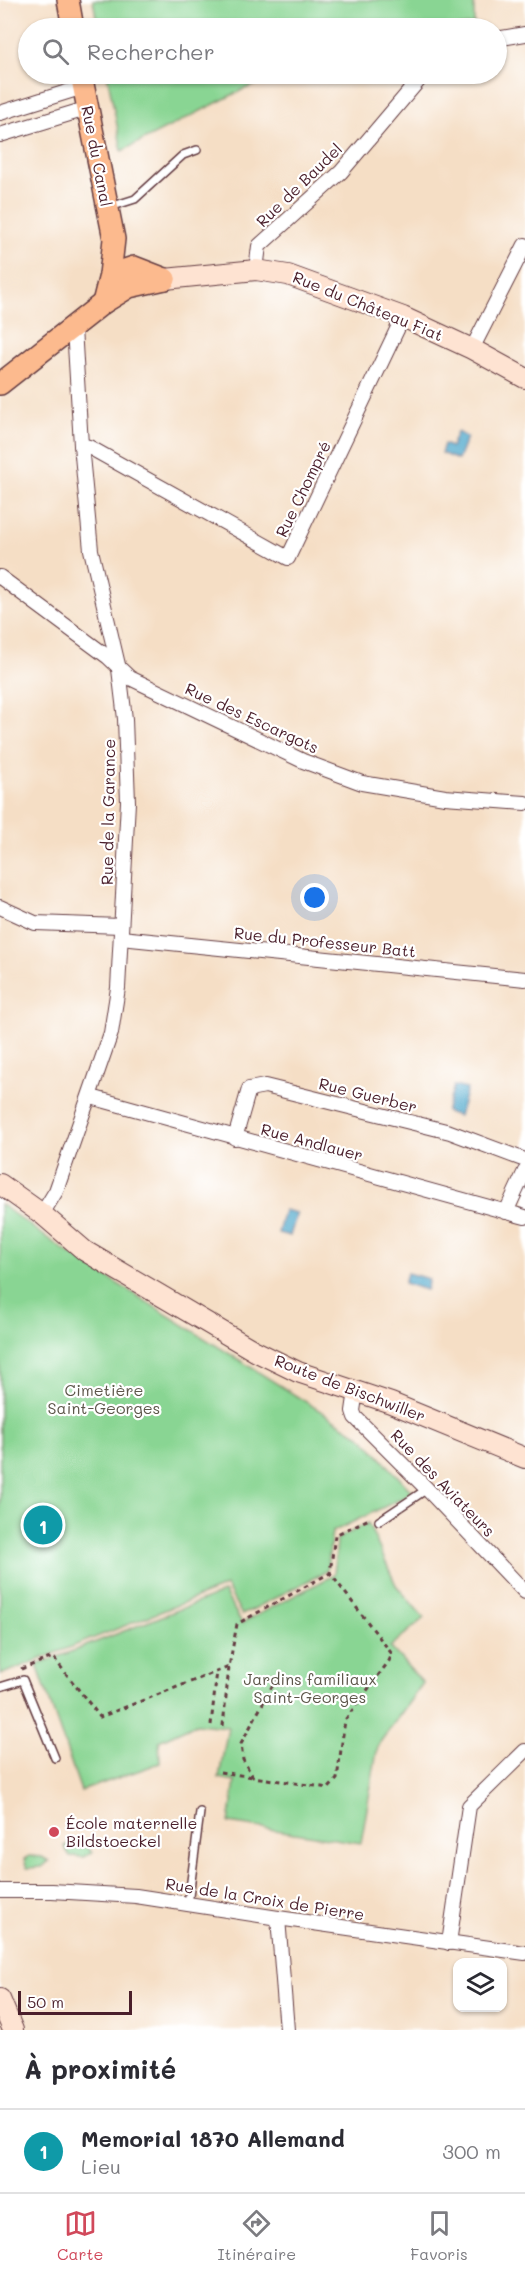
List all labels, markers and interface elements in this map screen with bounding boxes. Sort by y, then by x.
search box [18,18,507,84]
icon: search [39,35,72,68]
text: Rechercher [87,37,215,66]
street label: Rue du Canal [77,104,118,208]
street label: Rue de Baudel [251,138,346,231]
street label: Rue du Château Fiat [290,266,446,345]
street label: Rue Chompré [270,437,335,540]
street label: Rue des Escargots [182,677,322,758]
street label: Rue de la Garance [96,739,119,885]
your location [300,883,329,912]
street label: Rue du Professeur Batt [233,922,417,962]
street label: Rue Guerber [317,1072,420,1117]
street label: Rue Andlauer [259,1118,365,1165]
street label: Route de Bischwiller [272,1349,429,1426]
park label: Cimetière Saint-Georges [48,1379,160,1418]
street label: Rue des Aviateurs [387,1425,500,1541]
pin: 1 [24,1502,63,1547]
park label: Jardins familiaux Saint-Georges [243,1668,377,1707]
place label: École maternelle Bildstoeckel [66,1812,198,1851]
marker: École maternelle Bildstoeckel [47,1825,61,1839]
street label: Rue de la Croix de Pierre [164,1872,366,1925]
map controls [453,1958,507,2012]
button: layers [453,1958,507,2012]
scale bar [18,1988,132,2016]
text: 50 m [27,1991,64,2012]
text: À proximité [24,2052,176,2086]
text: Memorial 1870 Allemand [81,2124,345,2153]
text: 1 [39,2138,48,2164]
text: 300 m [442,2138,501,2164]
text: Lieu [81,2153,121,2179]
tab: Carte [57,2207,103,2264]
tab: Itinéraire [218,2207,296,2264]
tab: Favoris [410,2207,468,2264]

